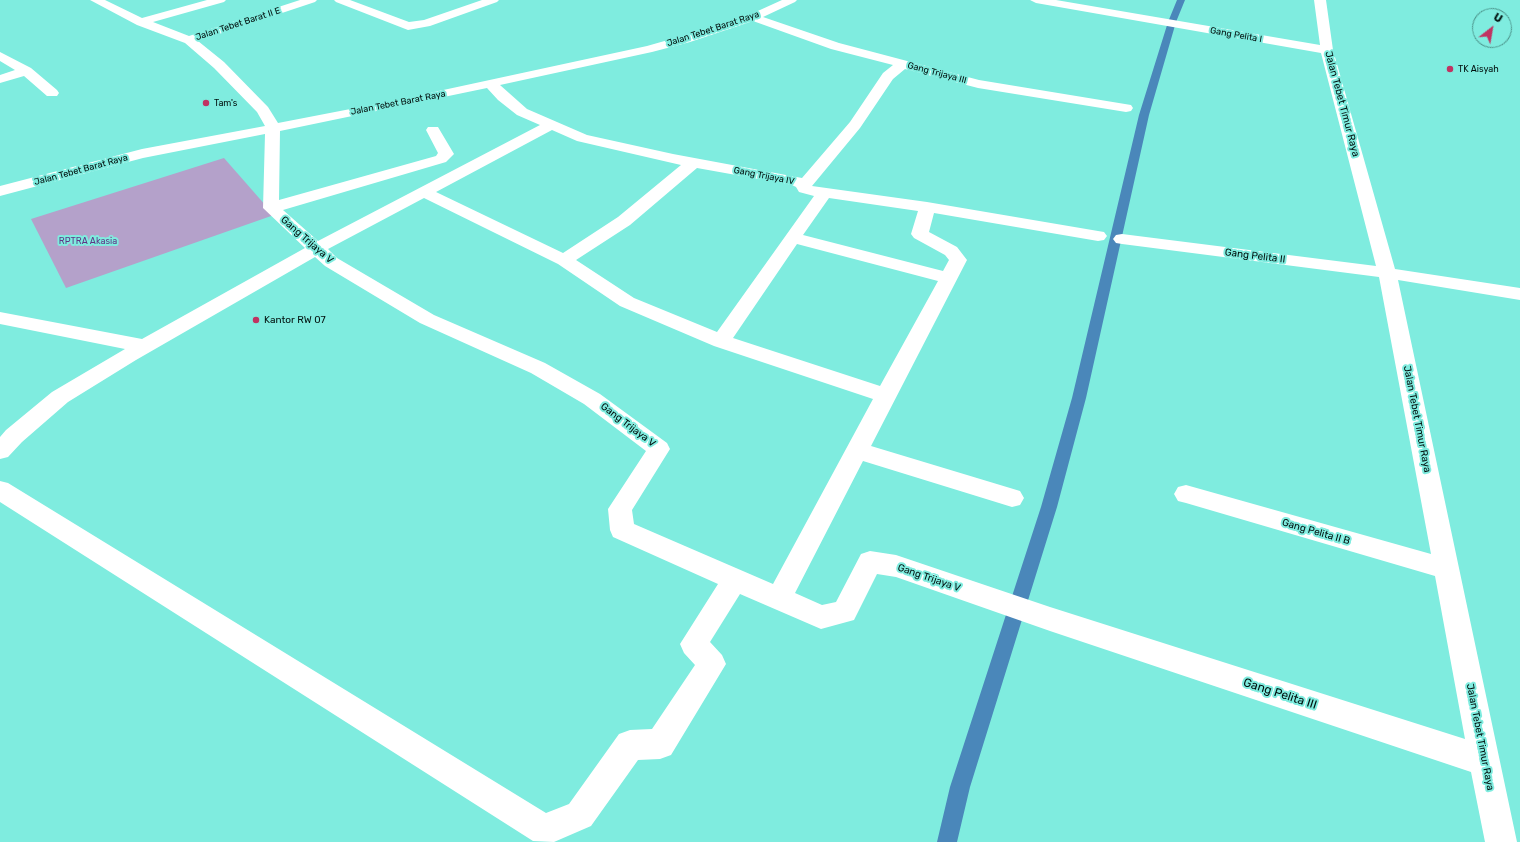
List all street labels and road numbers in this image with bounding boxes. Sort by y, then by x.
street label: Jalan Tebet Barat II E [194,5,282,43]
street label: Jalan Tebet Barat Raya [665,9,761,49]
street label: Gang Pelita I [1209,25,1263,45]
street label: Jalan Tebet Timur Raya [1322,50,1362,158]
street label: Gang Trijaya III [906,60,968,86]
street label: Jalan Tebet Barat Raya [350,88,446,118]
street label: Jalan Tebet Barat Raya [33,152,129,188]
street label: Gang Trijaya IV [733,165,795,187]
street label: Gang Trijaya V [278,214,336,266]
street label: Gang Pelita II [1224,246,1286,266]
street label: Jalan Tebet Timur Raya [1401,364,1433,474]
street label: Gang Trijaya V [598,400,658,450]
street label: Gang Pelita II B [1281,517,1351,547]
street label: Gang Trijaya V [896,562,962,594]
street label: Gang Pelita III [1241,675,1319,713]
street label: Jalan Tebet Timur Raya [1464,682,1496,792]

